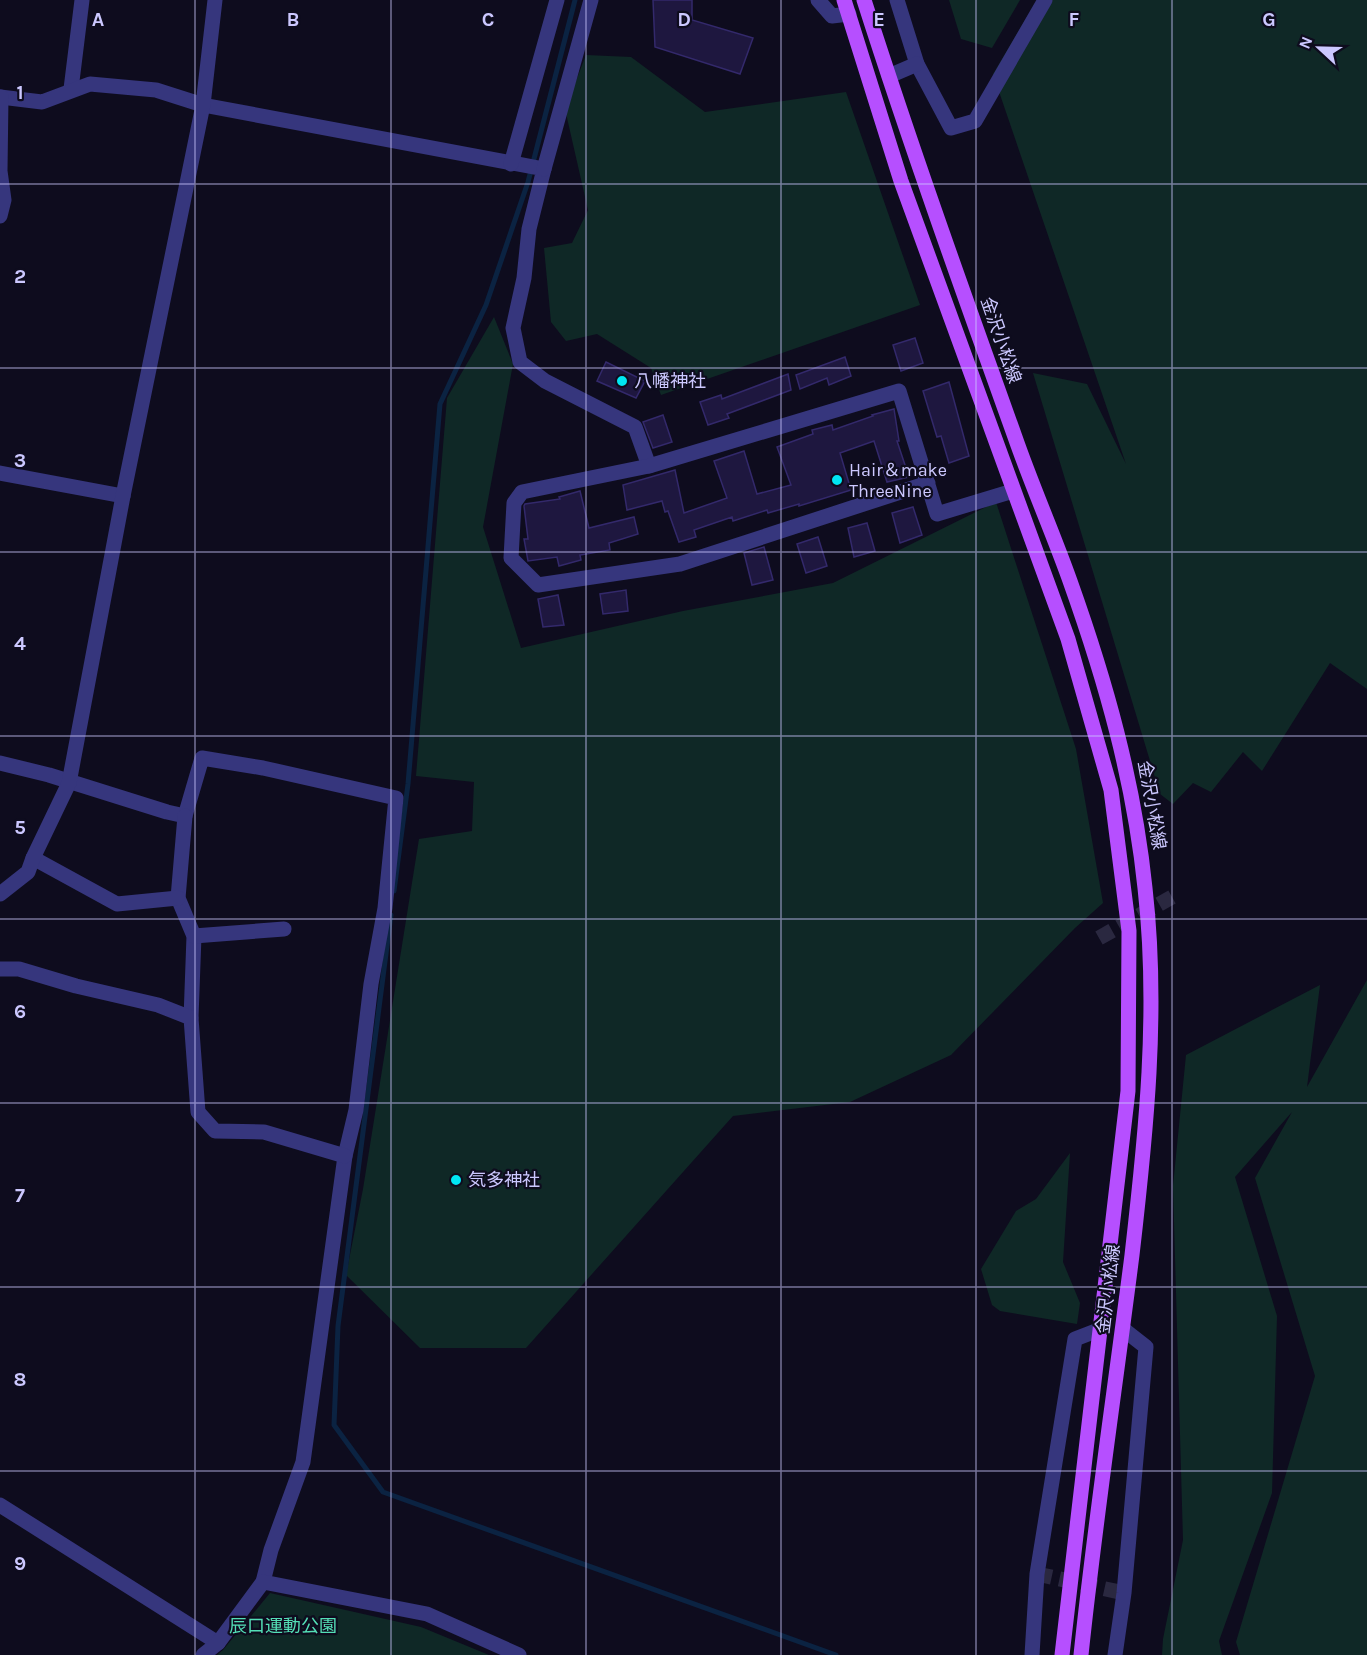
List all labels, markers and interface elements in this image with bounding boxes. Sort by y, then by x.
text: A [92,8,105,31]
text: B [287,8,299,31]
text: C [482,8,494,31]
text: D [677,8,691,31]
text: E [873,8,885,31]
text: F [1069,8,1080,31]
text: G [1262,8,1276,31]
north arrow [1289,18,1349,78]
text: N [1295,34,1317,51]
text: 1 [16,81,24,104]
text: 2 [14,265,26,288]
street label: 金沢小松線 [976,294,1026,386]
place label: 八幡神社 [634,370,706,392]
marker: 八幡神社 [615,374,629,388]
text: 3 [14,449,26,472]
place label: Hair＆make ThreeNine [849,459,947,502]
marker: Hair＆make ThreeNine [830,473,844,487]
text: 4 [14,632,26,655]
street label: 金沢小松線 [1133,759,1171,851]
text: 5 [14,816,26,839]
text: 6 [14,1000,26,1023]
place label: 気多神社 [468,1169,540,1191]
marker: 気多神社 [449,1173,463,1187]
text: 7 [15,1184,25,1207]
street label: 金沢小松線 [1092,1243,1124,1335]
text: 8 [14,1368,26,1391]
text: 9 [14,1552,26,1575]
park label: 辰口運動公園 [229,1615,337,1637]

